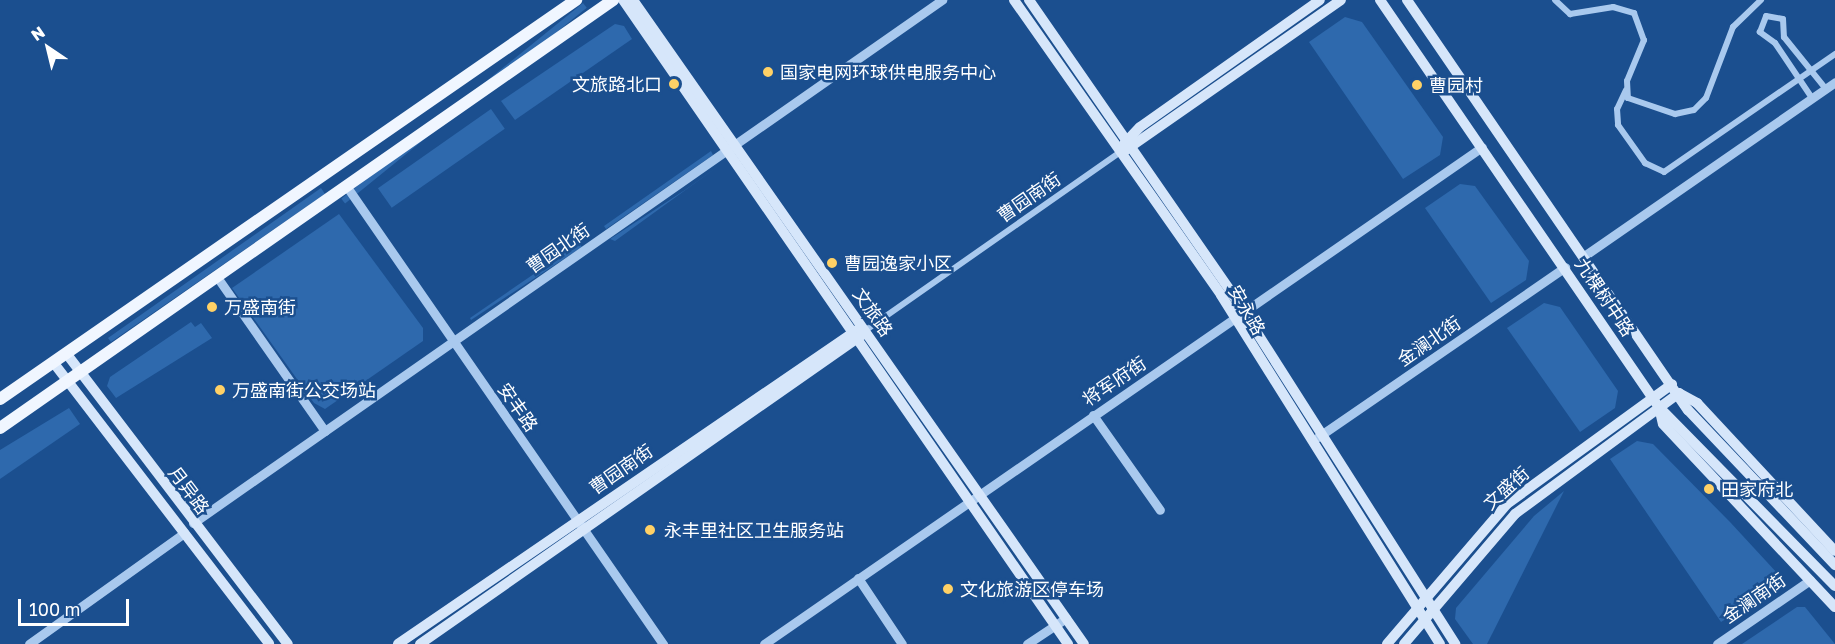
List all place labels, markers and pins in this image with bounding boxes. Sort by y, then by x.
place label: 国家电网环球供电服务中心 [780,61,996,83]
marker: 国家电网环球供电服务中心 [761,65,775,79]
place label: 文旅路北口 [572,73,662,95]
place label: 曹园村 [1429,74,1483,96]
marker: 文旅路北口 [667,77,681,91]
marker: 曹园村 [1410,78,1424,92]
place label: 曹园逸家小区 [844,252,952,274]
marker: 曹园逸家小区 [825,256,839,270]
place label: 万盛南街 [224,296,296,318]
marker: 万盛南街 [205,300,219,314]
place label: 万盛南街公交场站 [232,379,376,401]
marker: 万盛南街公交场站 [213,383,227,397]
place label: 田家府北 [1721,478,1793,500]
marker: 田家府北 [1702,482,1716,496]
place label: 永丰里社区卫生服务站 [664,519,844,541]
marker: 永丰里社区卫生服务站 [641,521,659,539]
place label: 文化旅游区停车场 [960,578,1104,600]
marker: 文化旅游区停车场 [941,582,955,596]

